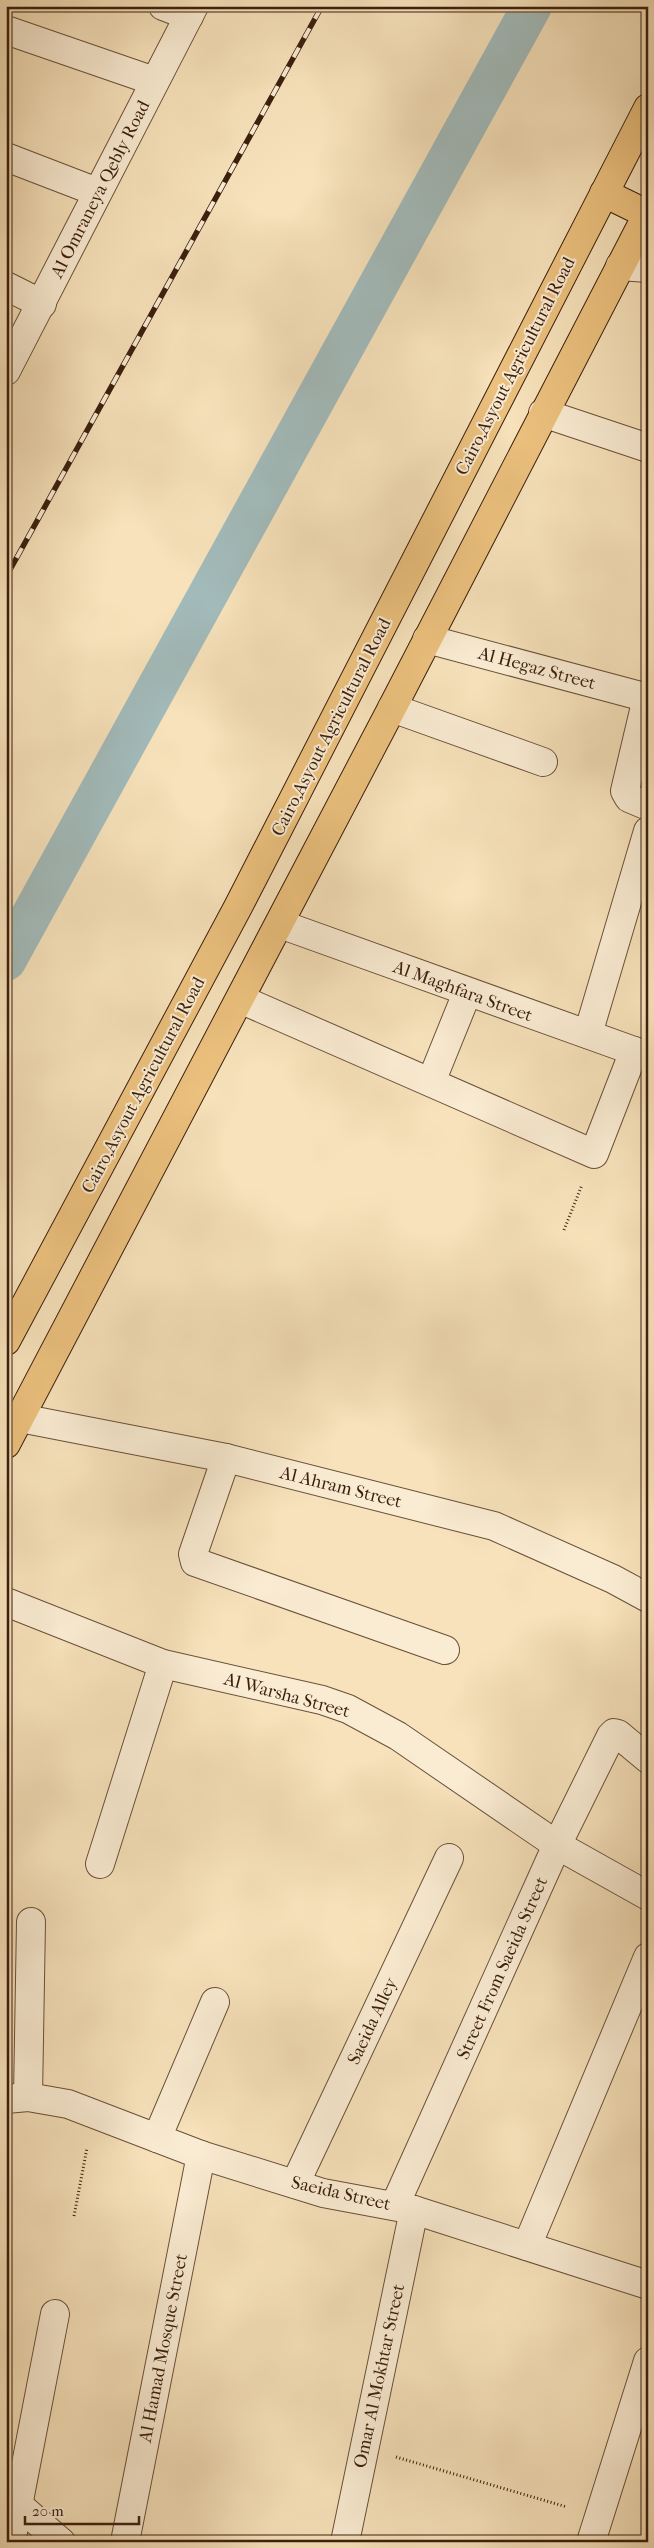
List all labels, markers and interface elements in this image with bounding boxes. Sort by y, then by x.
street label: Al Omraneya Qebly Road [46,97,154,282]
street label: Cairo,Asyout Agricultural Road [451,254,580,479]
street label: Cairo,Asyout Agricultural Road [267,615,396,840]
street label: Al Hegaz Street [475,642,598,694]
street label: Al Maghfara Street [389,956,536,1027]
street label: Cairo,Asyout Agricultural Road [77,973,210,1197]
street label: Al Ahram Street [277,1462,404,1513]
street label: Al Warsha Street [221,1668,353,1723]
street label: Street From Saeida Street [453,1873,552,2063]
street label: Saeida Alley [343,1973,402,2068]
street label: Saeida Street [289,2172,393,2215]
street label: Al Hamad Mosque Street [135,2251,192,2445]
street label: Omar Al Mokhtar Street [350,2282,409,2470]
scale bar [25,2493,139,2525]
text: 20 m [32,2502,64,2520]

